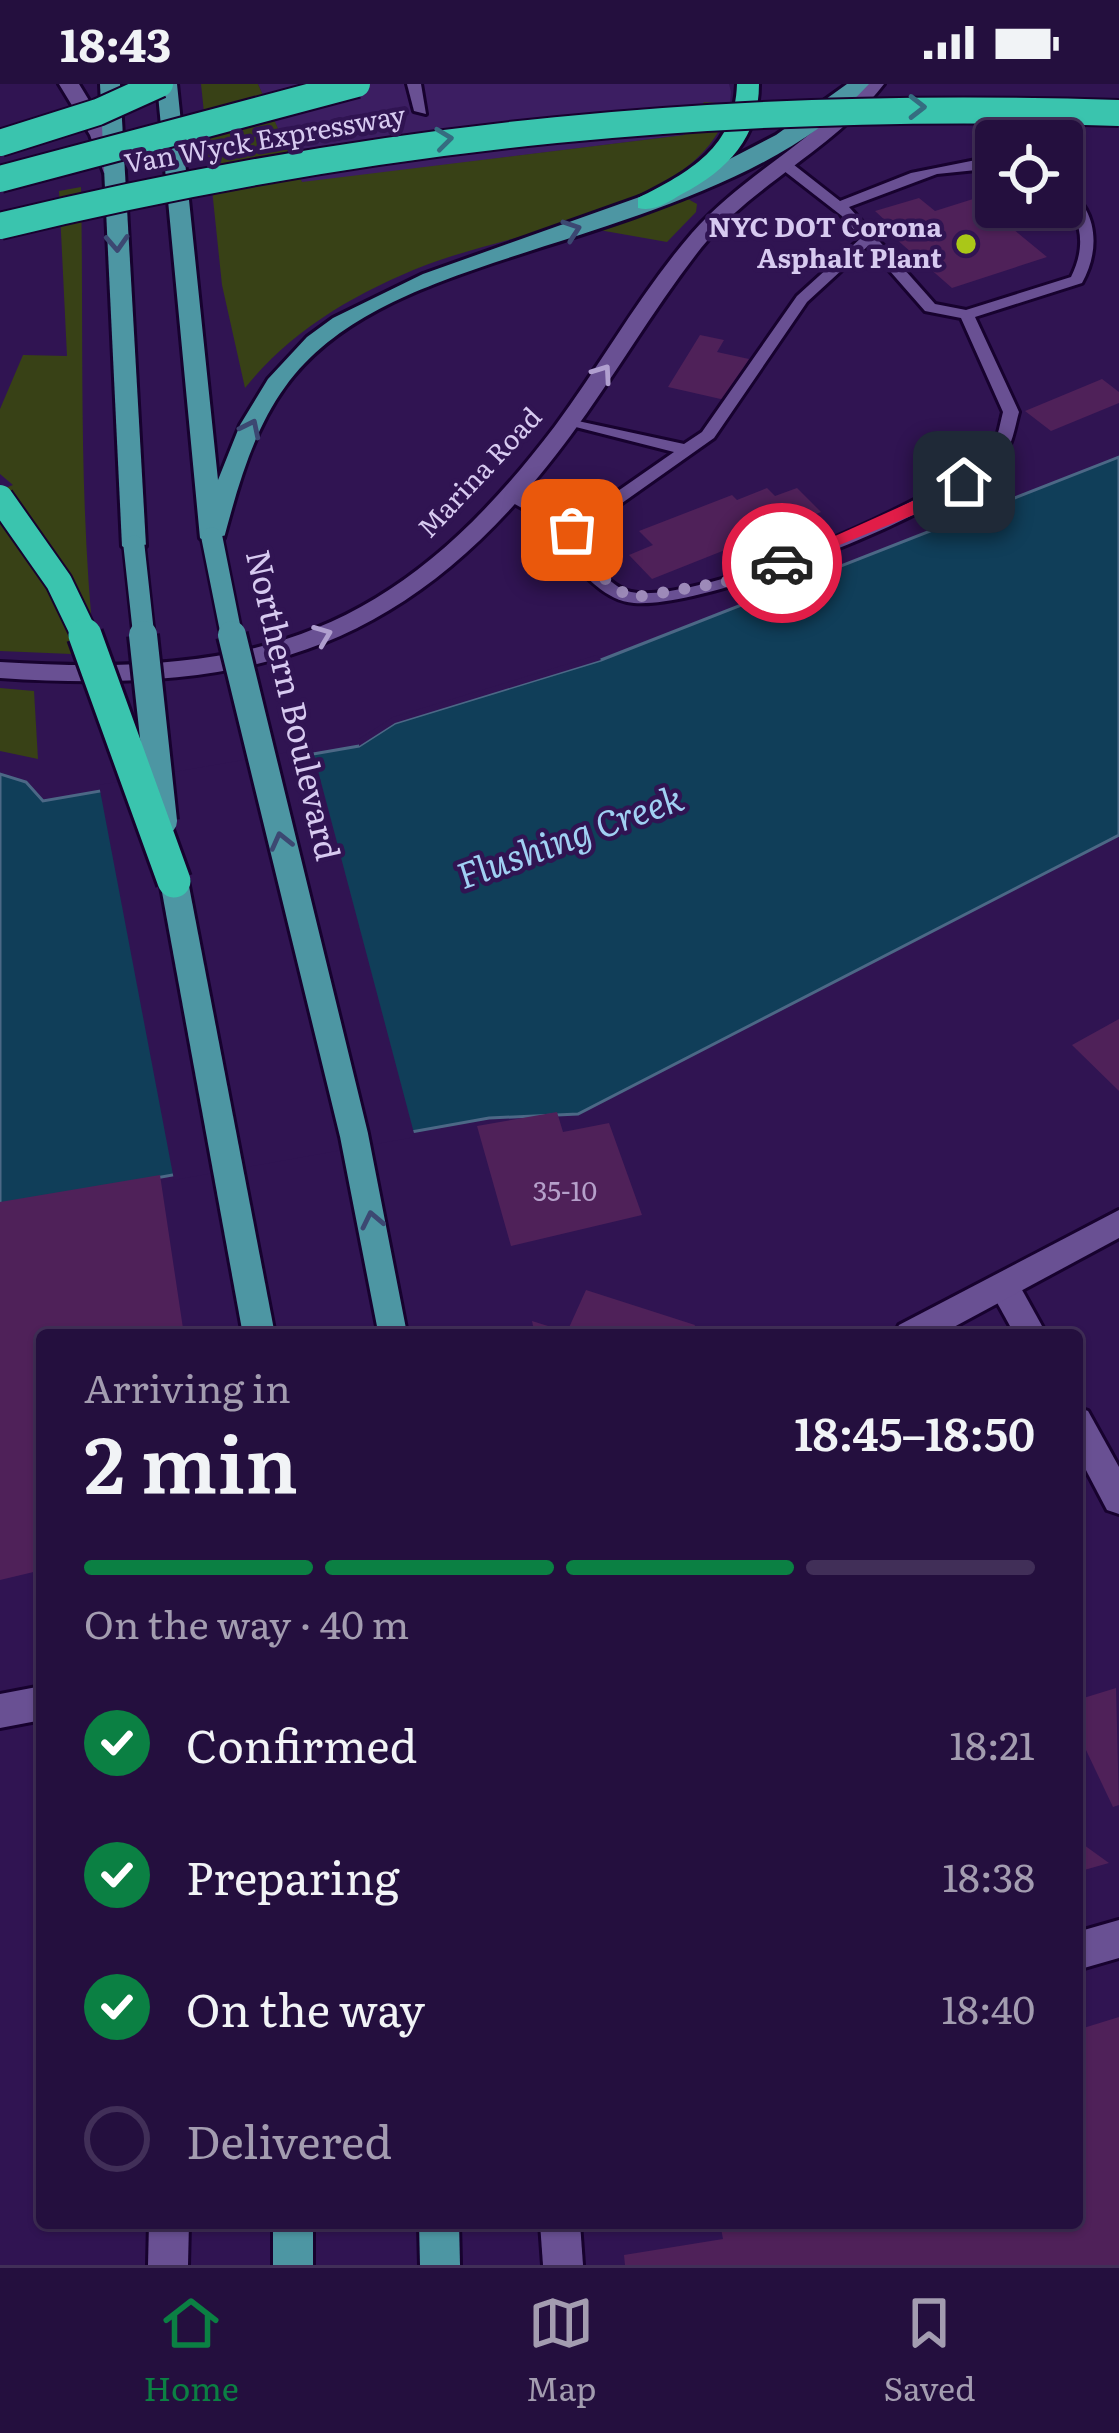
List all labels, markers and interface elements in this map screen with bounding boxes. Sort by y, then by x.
text: 18:43 [60,9,171,76]
street label: Van Wyck Expressway [121,93,409,181]
one-way arrow [909,94,927,120]
map controls [975,120,1083,228]
button: locate [975,120,1083,228]
one-way arrow [434,126,454,152]
place label: NYC DOT Corona Asphalt Plant [708,205,942,276]
one-way arrow [560,220,581,244]
marker: NYC DOT Corona Asphalt Plant [953,231,979,257]
one-way arrow [104,234,130,253]
one-way arrow [589,364,611,386]
street label: Marina Road [407,397,549,545]
one-way arrow [237,419,260,440]
pin [913,431,1015,533]
icon: home [931,449,997,515]
pin [521,479,623,581]
icon: bag [539,497,605,563]
courier [722,503,842,623]
icon: car [749,530,815,596]
street label: Northern Boulevard [236,544,355,865]
one-way arrow [311,625,332,649]
water label: Flushing Creek [449,769,690,900]
one-way arrow [270,831,295,851]
house number: 35-10 [533,1169,597,1209]
one-way arrow [360,1210,386,1230]
text: Arriving in [84,1357,291,1415]
text: 18:45–18:50 [794,1398,1035,1465]
text: 2 min [84,1402,298,1518]
text: On the way · 40 m [84,1593,409,1651]
icon: check [84,1710,150,1776]
text: Confirmed [186,1710,417,1777]
text: 18:21 [949,1714,1035,1772]
icon: check [84,1842,150,1908]
text: Preparing [186,1842,400,1909]
text: 18:38 [942,1846,1035,1904]
icon: check [84,1974,150,2040]
text: On the way [186,1974,425,2041]
text: 18:40 [941,1978,1035,2036]
text: Delivered [186,2106,392,2173]
tab: Home [144,2290,239,2411]
tab: Map [526,2290,596,2411]
tab: Saved [884,2290,975,2411]

